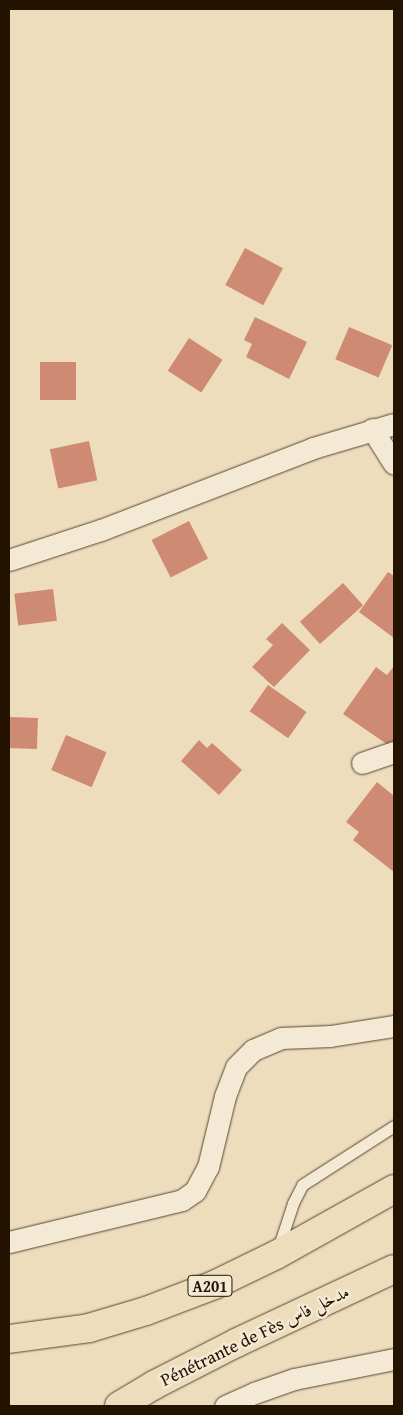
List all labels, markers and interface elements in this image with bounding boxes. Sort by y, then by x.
road number: A201 [186,1272,234,1300]
street label: Pénétrante de Fès مدخل فاس [157,1281,353,1391]

